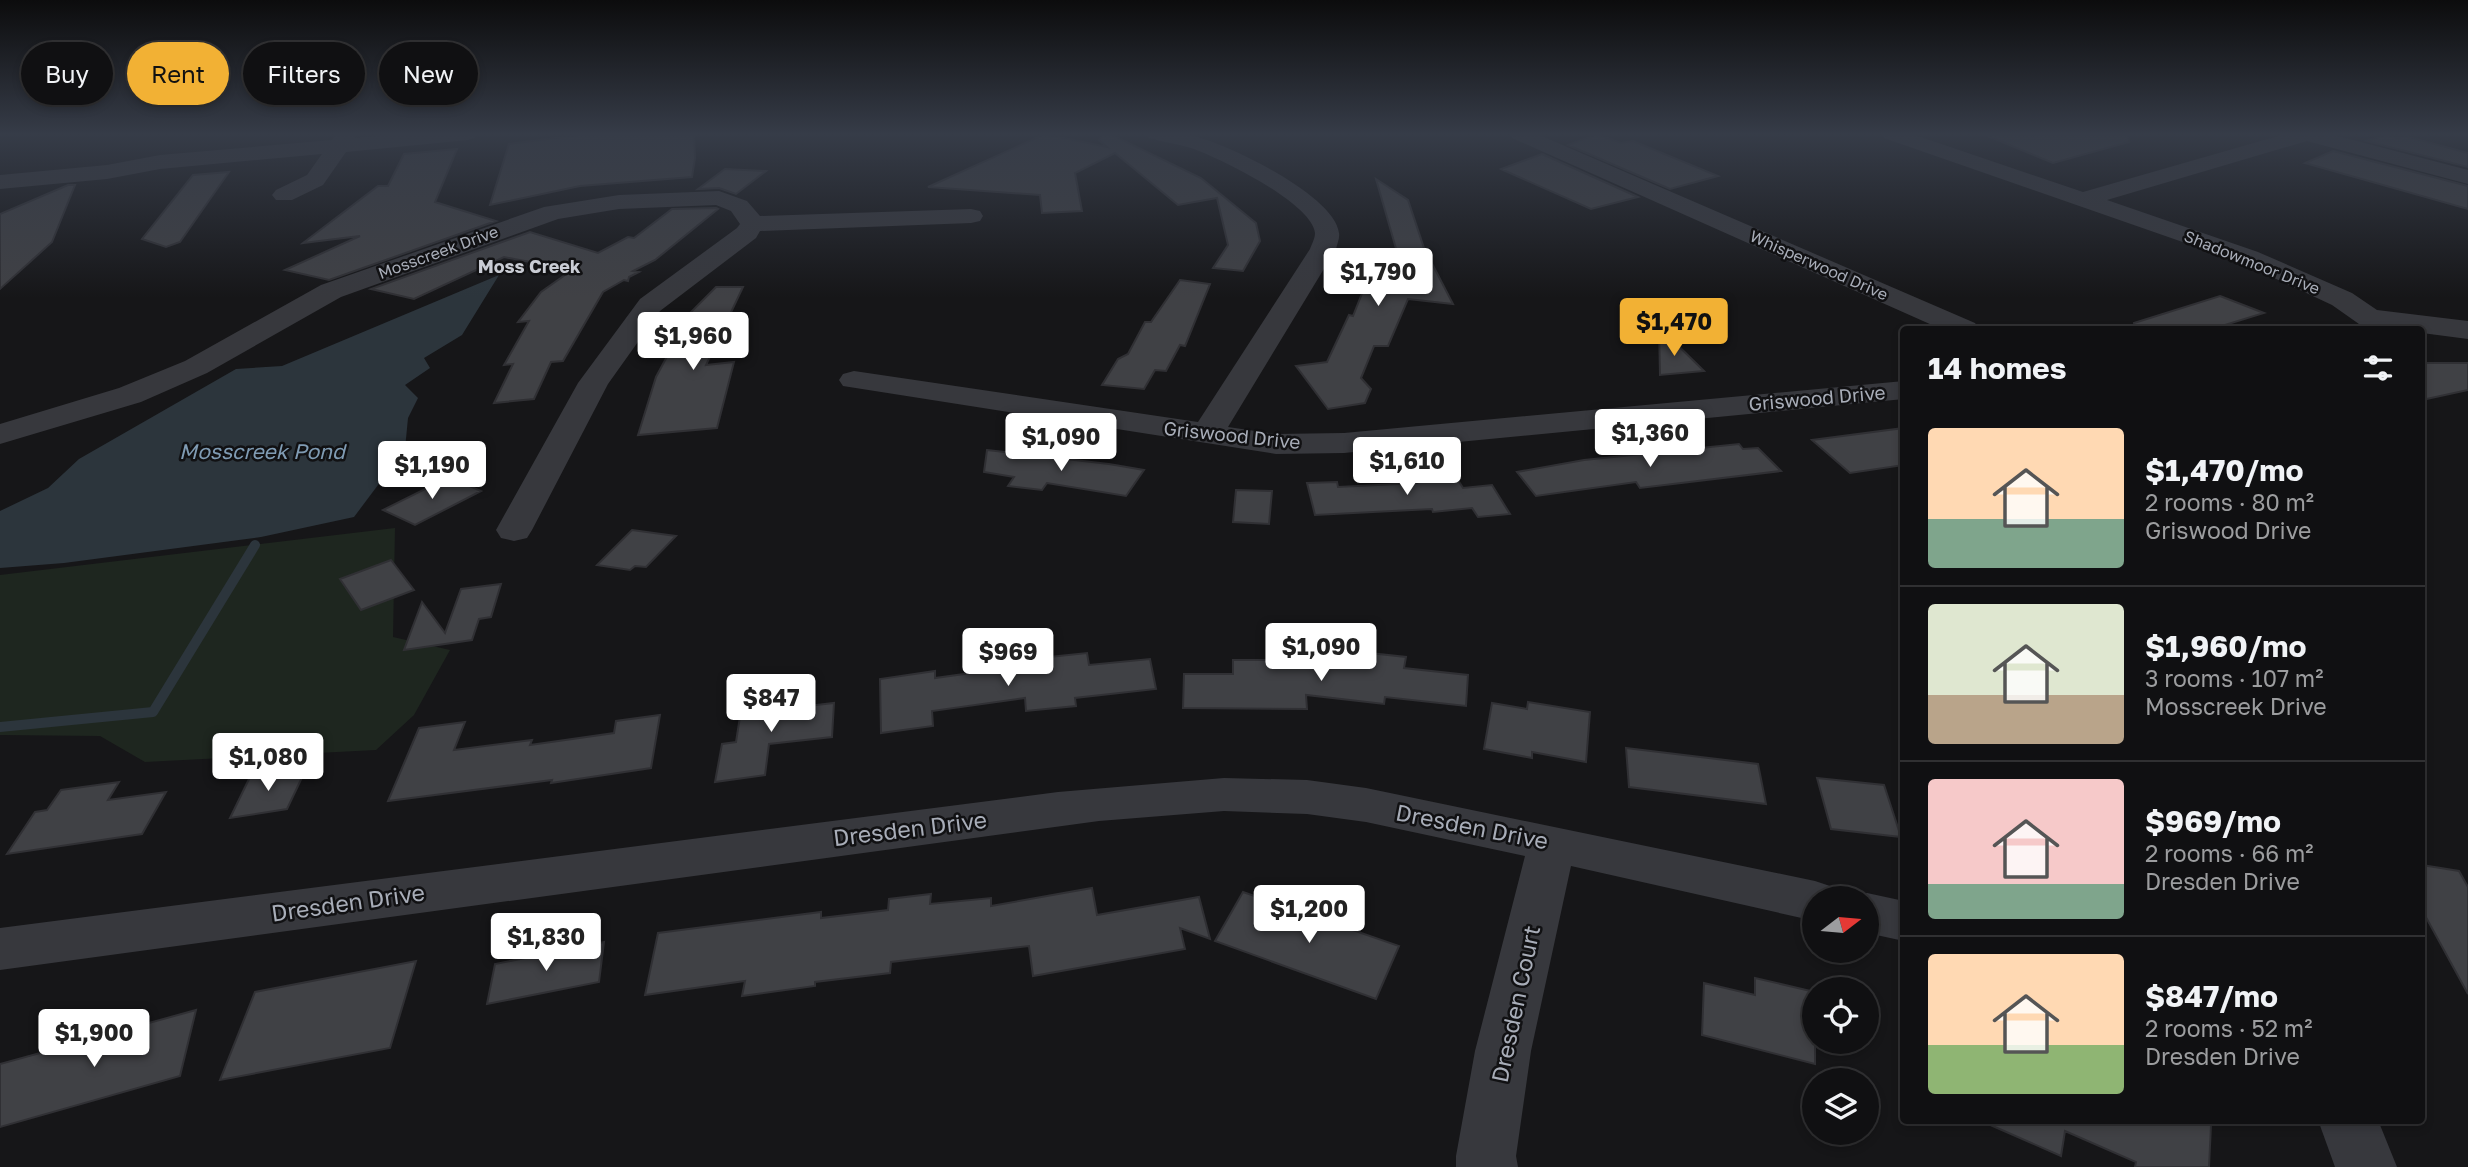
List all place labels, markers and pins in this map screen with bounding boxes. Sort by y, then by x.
pin: $1,790 [1321,248,1435,308]
pin: $1,470 [1617,298,1731,358]
pin: $1,960 [636,312,750,372]
pin: $1,360 [1593,410,1707,469]
pin: $1,090 [1004,414,1118,473]
pin: $1,610 [1350,438,1464,497]
pin: $1,190 [375,442,489,501]
pin: $1,090 [1264,624,1378,683]
pin: $969 [967,628,1049,688]
pin: $847 [730,674,812,734]
pin: $1,080 [211,734,325,793]
pin: $1,200 [1252,886,1366,945]
pin: $1,830 [489,914,603,973]
pin: $1,900 [37,1010,151,1069]

